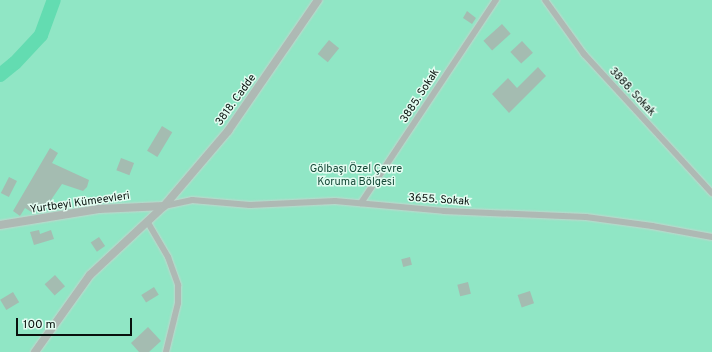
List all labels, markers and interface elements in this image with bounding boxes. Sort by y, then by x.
street label: 3888. Sokak [606,65,658,119]
street label: 3885. Sokak [398,67,442,125]
street label: 3818. Cadde [213,72,259,128]
park label: Gölbaşı Özel Çevre Koruma Bölgesi [310,163,402,189]
street label: Yurtbeyi Kümeevleri [29,189,131,217]
street label: 3655. Sokak [408,191,470,209]
scale bar [18,310,134,336]
text: 100 m [23,317,56,333]

